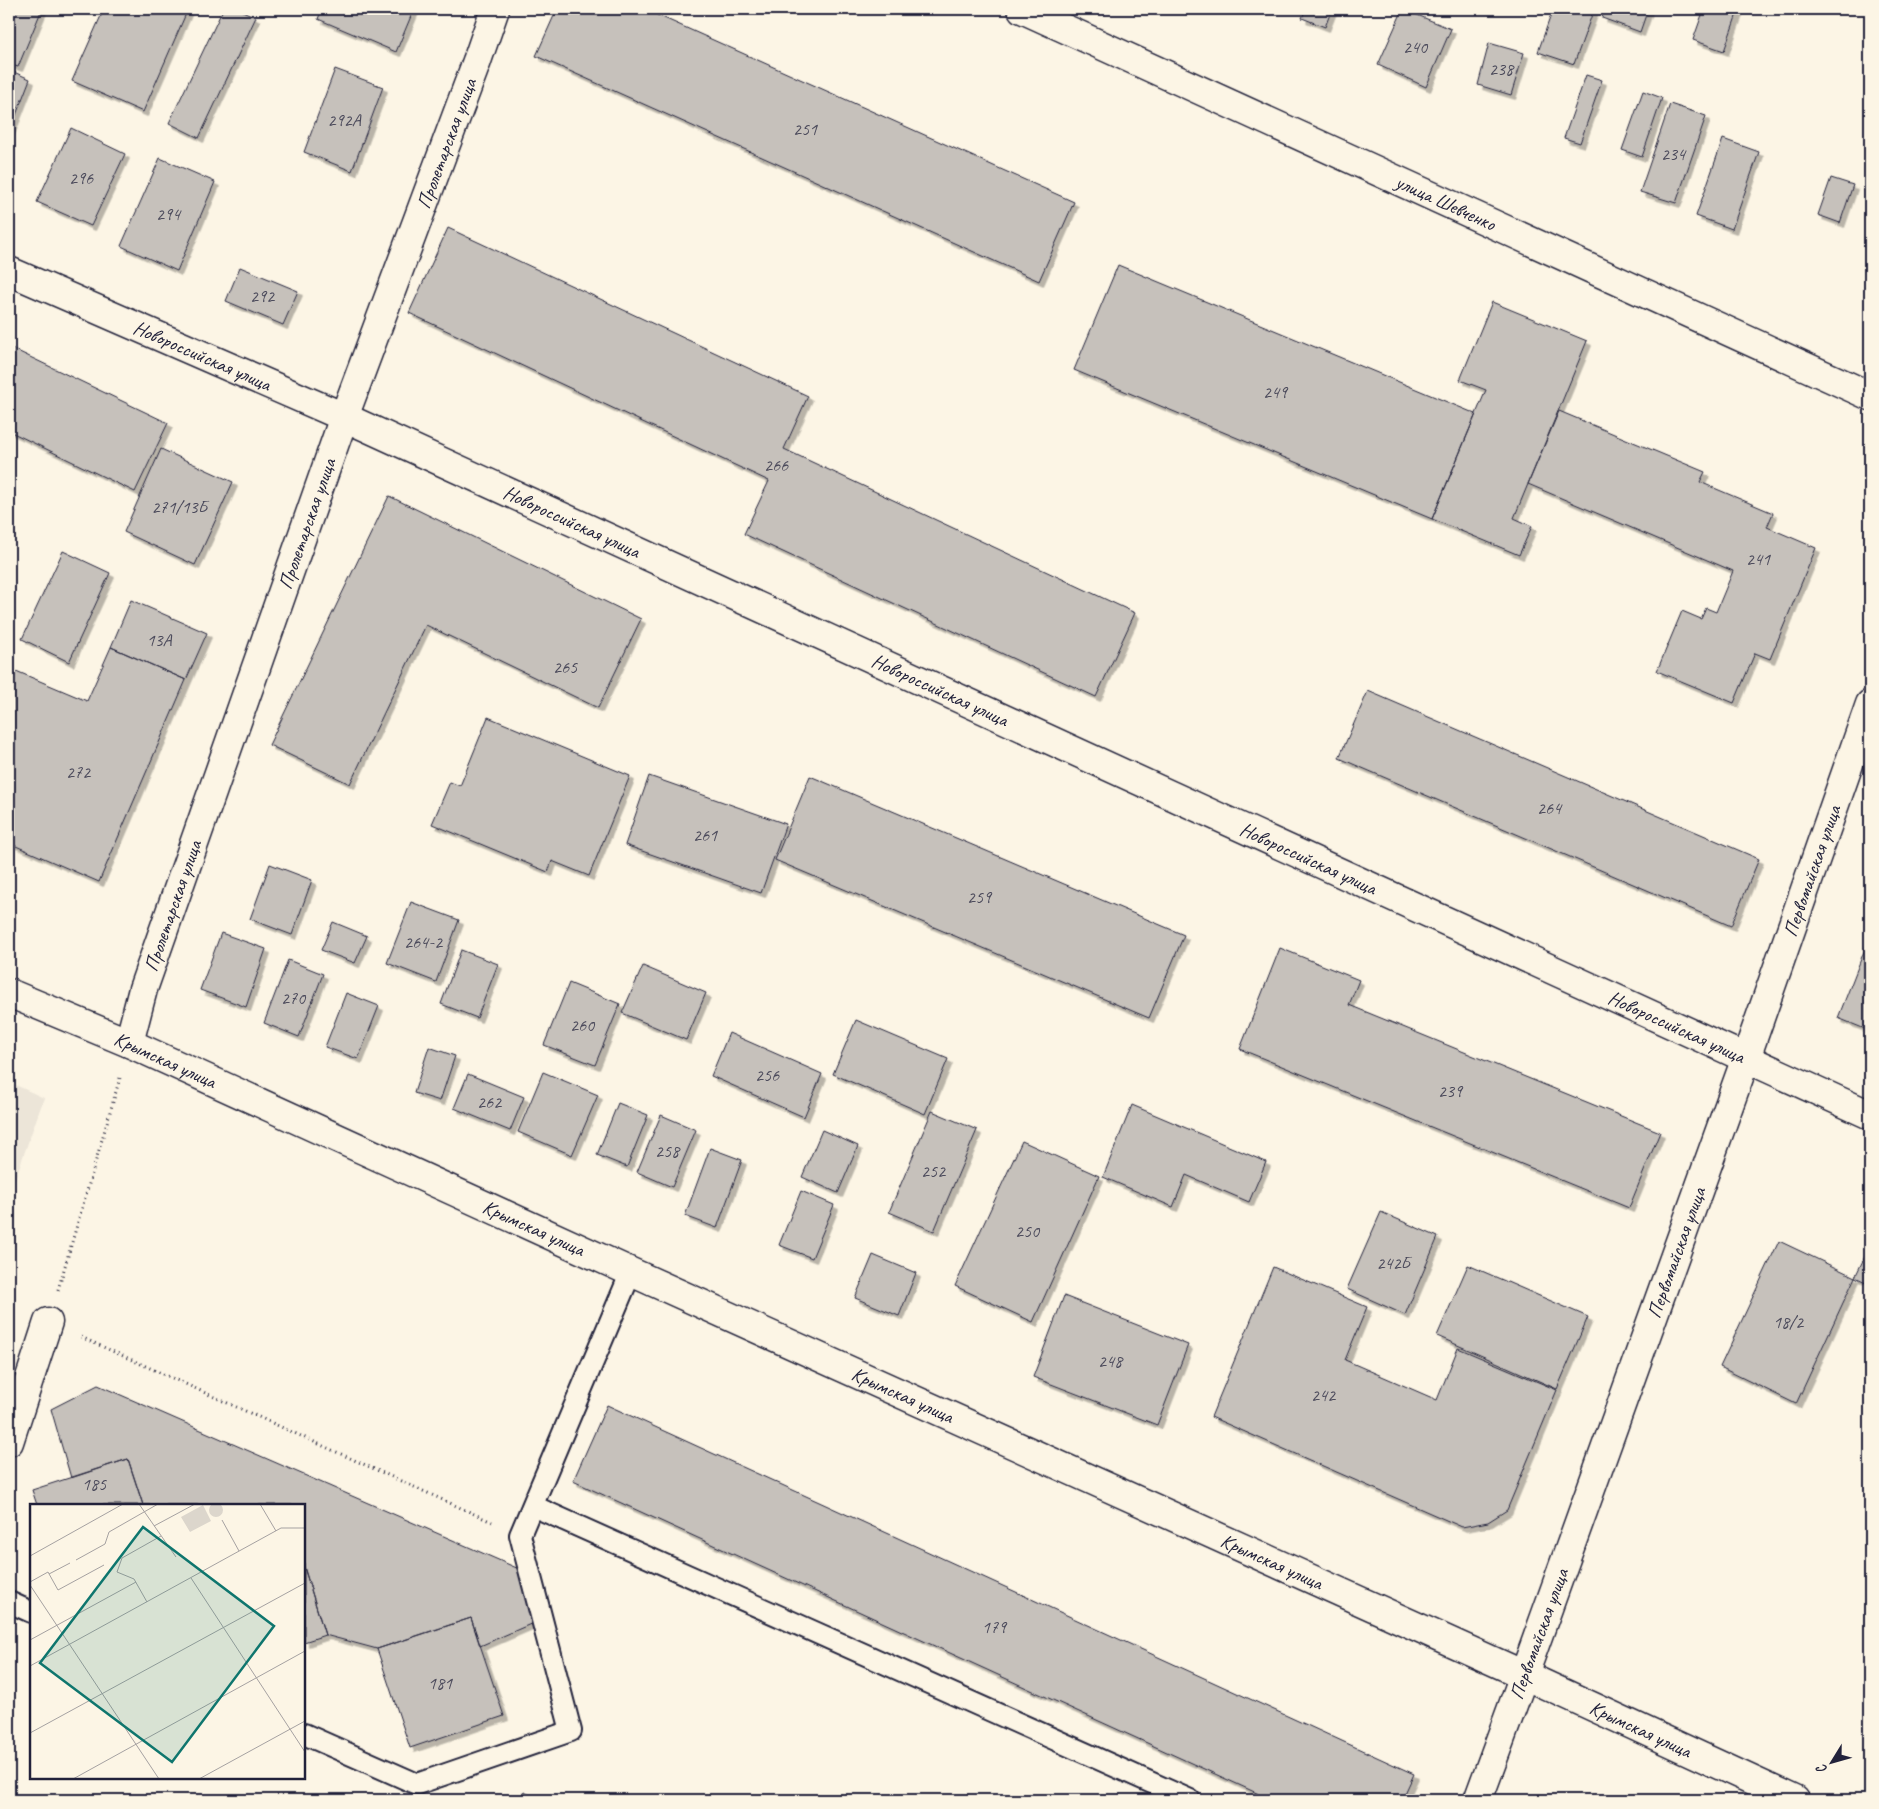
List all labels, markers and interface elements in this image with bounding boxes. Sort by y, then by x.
house number: 240 [1403,36,1429,58]
house number: 238 [1489,58,1515,80]
street label: Пролетарская улица [410,73,483,212]
house number: 292А [327,109,362,131]
house number: 251 [793,118,818,140]
house number: 234 [1661,143,1687,165]
house number: 296 [69,167,94,189]
street label: улица Шевченко [1391,168,1501,236]
house number: 294 [156,203,182,225]
house number: 292 [250,285,276,307]
street label: Новороссийская улица [130,314,277,397]
house number: 249 [1263,381,1289,403]
street label: Пролетарская улица [272,453,342,592]
house number: 266 [764,454,789,476]
street label: Новороссийская улица [500,479,646,564]
house number: 271/13Б [151,496,210,518]
house number: 241 [1746,548,1771,570]
house number: 13А [146,629,173,651]
street label: Новороссийская улица [868,648,1014,733]
house number: 265 [553,656,578,678]
house number: 272 [66,761,92,783]
house number: 264 [1537,797,1563,819]
street label: Первомайская улица [1777,800,1847,940]
street label: Новороссийская улица [1236,816,1383,901]
house number: 261 [693,824,718,846]
street label: Пролетарская улица [138,835,207,975]
house number: 259 [967,886,993,908]
house number: 264-2 [404,931,444,953]
street label: Новороссийская улица [1605,985,1751,1069]
house number: 270 [281,987,307,1009]
house number: 260 [570,1014,596,1036]
street label: Крымская улица [111,1026,222,1094]
house number: 256 [755,1064,780,1086]
house number: 239 [1438,1080,1464,1102]
house number: 262 [477,1091,503,1113]
house number: 258 [655,1140,681,1162]
house number: 252 [921,1160,947,1182]
street label: Первомайская улица [1641,1182,1712,1321]
street label: Крымская улица [479,1194,590,1263]
house number: 250 [1015,1220,1041,1242]
house number: 242Б [1376,1252,1413,1274]
house number: 18/2 [1773,1311,1805,1333]
house number: 248 [1098,1350,1124,1372]
street label: Крымская улица [848,1361,960,1429]
house number: 242 [1311,1384,1337,1406]
house number: 185 [82,1473,107,1495]
inset map [30,1504,305,1779]
street label: Крымская улица [1217,1527,1329,1596]
street label: Первомайская улица [1504,1563,1575,1703]
house number: 179 [982,1616,1008,1638]
house number: 181 [428,1672,453,1694]
street label: Крымская улица [1586,1695,1697,1764]
north arrow [1806,1736,1856,1786]
text: С [1812,1760,1831,1777]

